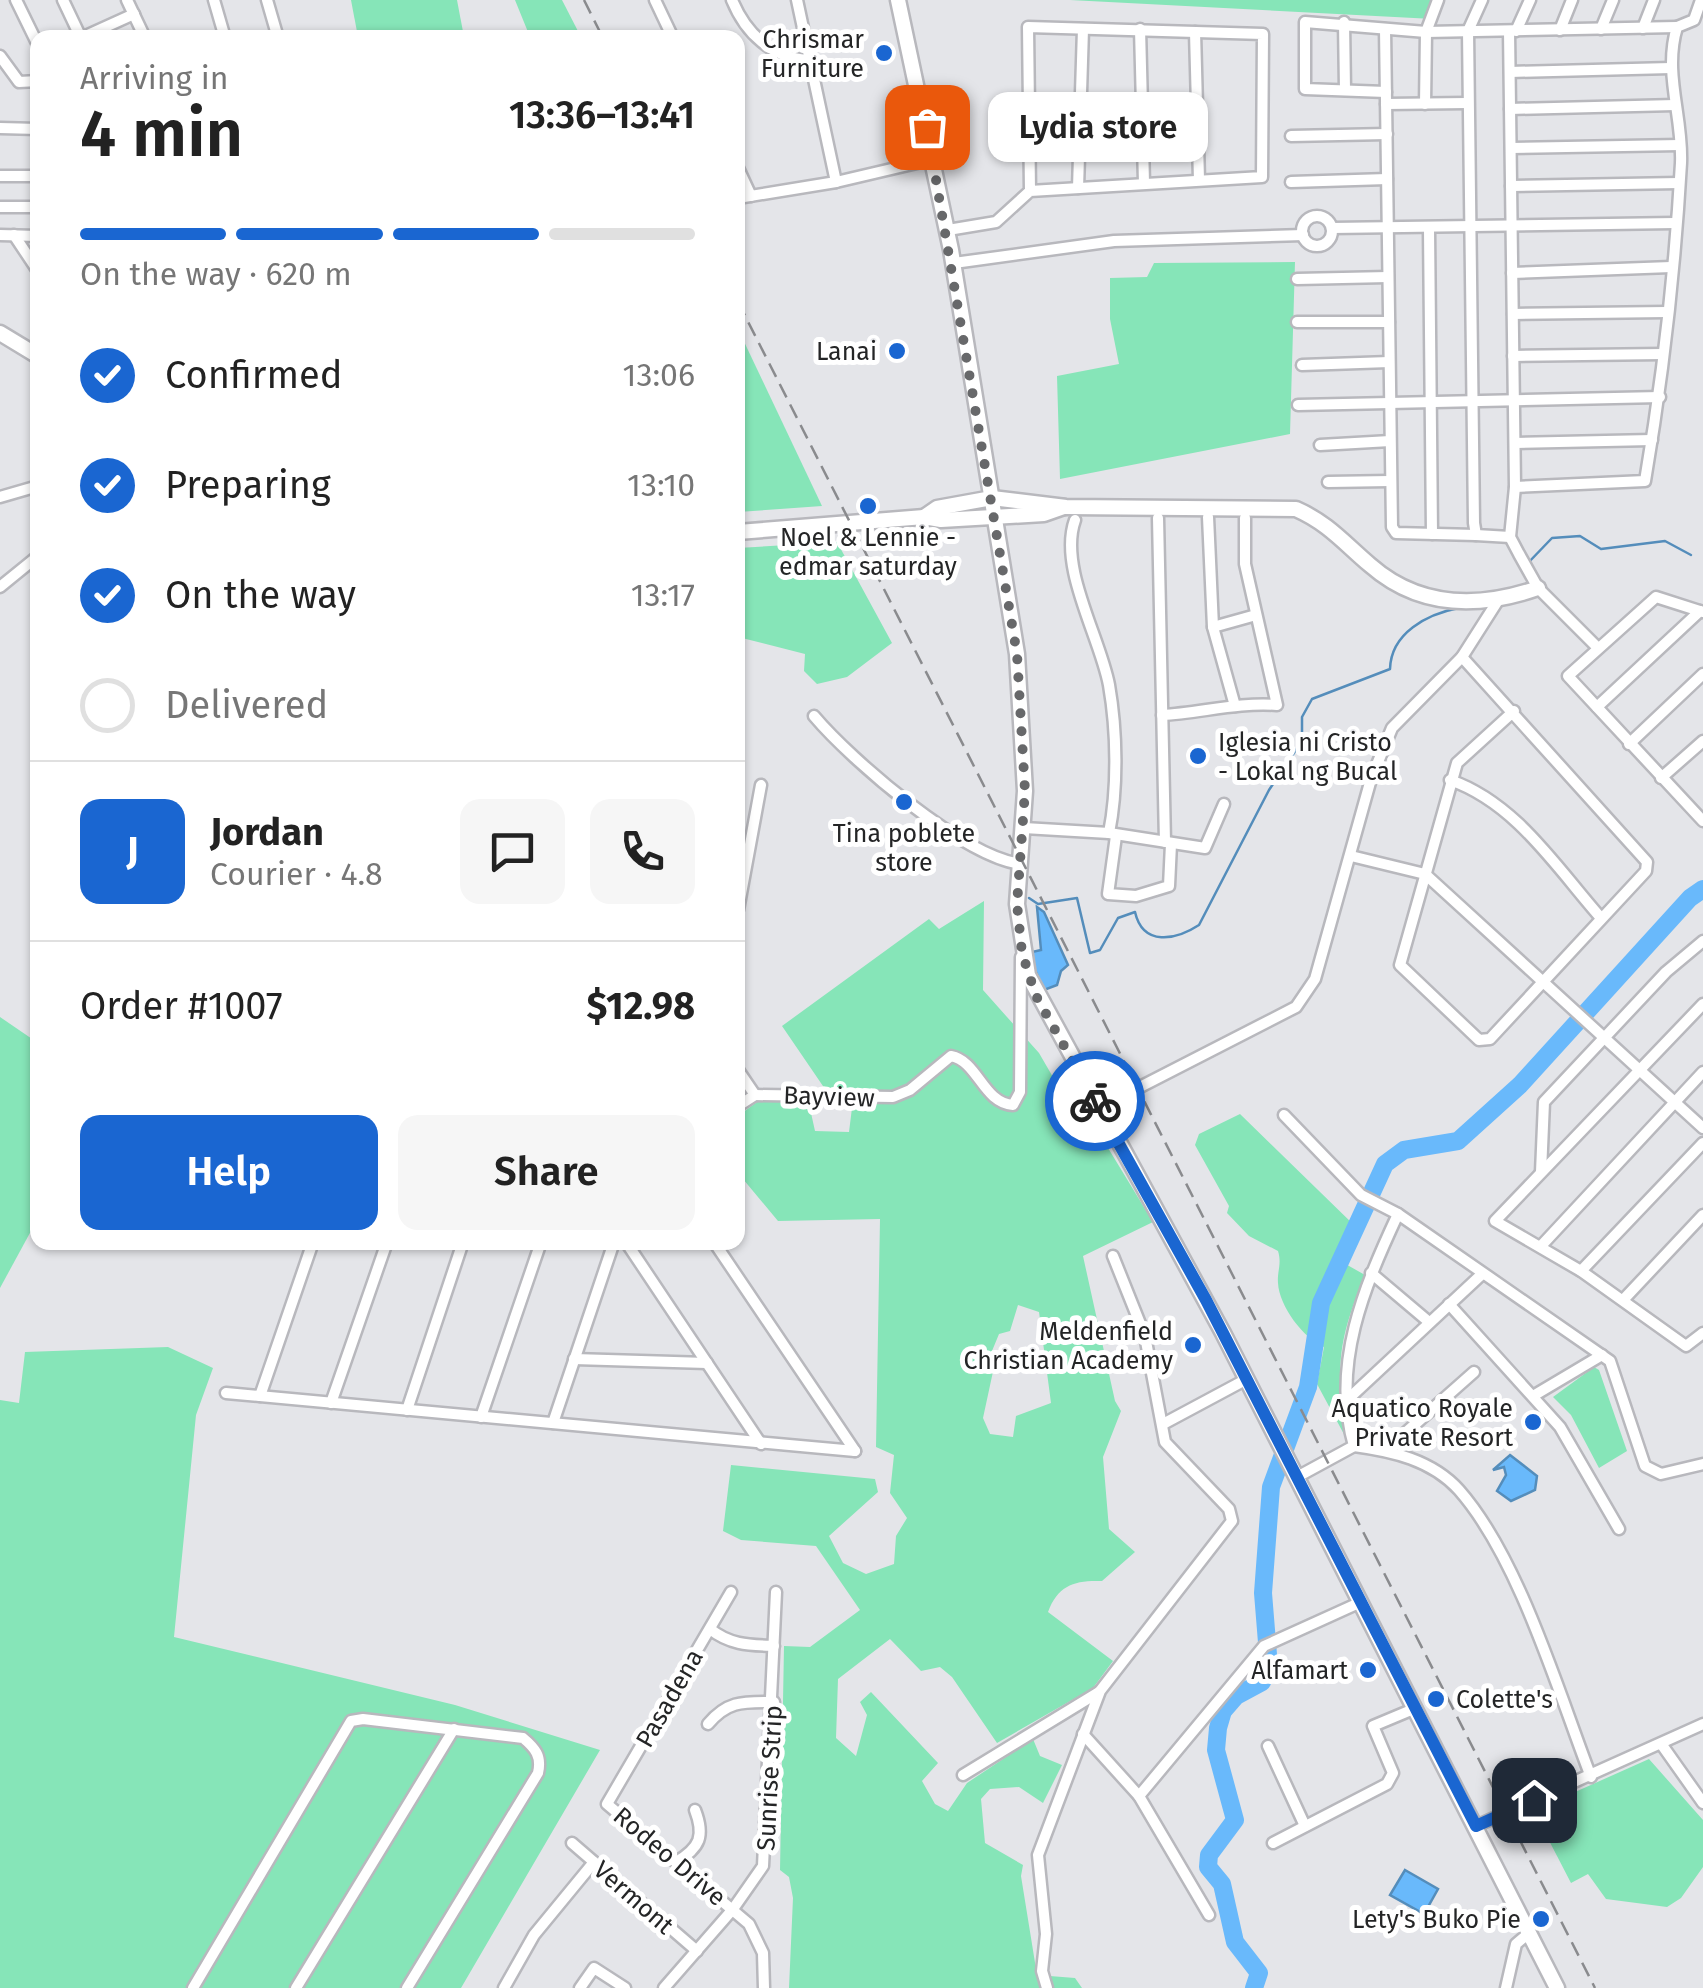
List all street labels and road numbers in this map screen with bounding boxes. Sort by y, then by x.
street label: Bayview [783,1080,875,1114]
street label: Pasadena [630,1644,710,1753]
street label: Sunrise Strip [751,1705,789,1852]
street label: Rodeo Drive [607,1801,732,1913]
street label: Vermont [587,1855,680,1941]

